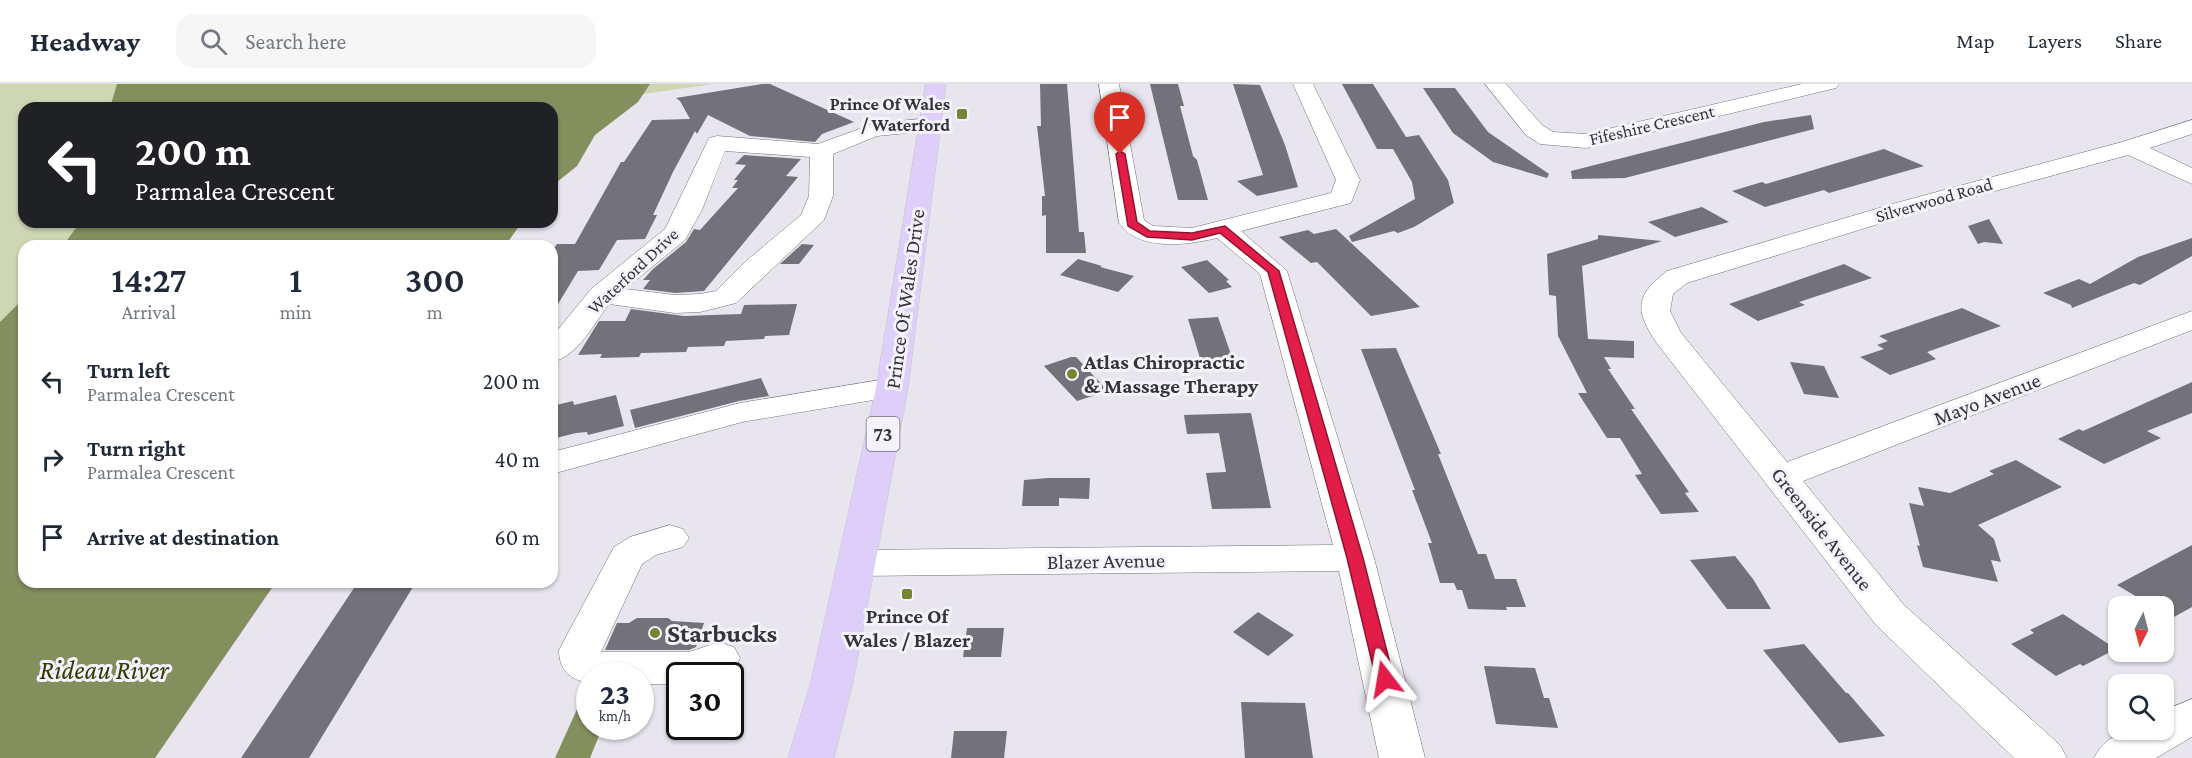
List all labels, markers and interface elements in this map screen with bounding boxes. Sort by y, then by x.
search box [176,14,596,68]
icon: search [197,25,230,58]
text: Headway [30,26,140,57]
text: Search here [245,29,346,54]
text: Map [1956,29,1995,53]
text: Layers [2028,29,2082,53]
text: Share [2115,29,2162,53]
pin [1094,92,1145,154]
place label: Prince Of Wales / Waterford [830,94,950,135]
icon: arrive [1103,101,1136,134]
street label: Fifeshire Crescent [1587,101,1718,149]
marker: Prince Of Wales / Waterford [955,107,969,121]
icon: left [36,126,114,204]
text: 200 m [135,127,251,174]
street label: Silverwood Road [1873,174,1995,226]
text: Parmalea Crescent [135,176,335,206]
street label: Prince Of Wales Drive [880,207,930,391]
street label: Waterford Drive [584,224,682,318]
text: 14:27 [111,260,187,300]
text: 1 [289,260,302,300]
text: 300 [405,260,465,300]
text: Arrival [122,301,176,323]
text: min [280,301,312,323]
text: m [427,301,443,323]
place label: Atlas Chiropractic & Massage Therapy [1083,350,1259,398]
text: Turn left [87,358,170,383]
icon: left [36,365,69,398]
marker: Atlas Chiropractic & Massage Therapy [1065,367,1079,381]
street label: Mayo Avenue [1930,368,2044,430]
text: 200 m [483,369,540,394]
text: Parmalea Crescent [87,383,235,405]
road number: 73 [866,417,900,451]
text: Turn right [87,436,185,461]
icon: right [36,443,69,476]
text: 40 m [495,447,540,472]
text: Parmalea Crescent [87,461,235,483]
street label: Greenside Avenue [1766,463,1878,595]
icon: arrive [36,521,69,554]
text: Arrive at destination [87,525,279,550]
text: 60 m [495,525,540,550]
street label: Blazer Avenue [1047,548,1165,574]
marker: Prince Of Wales / Blazer [900,587,914,601]
north arrow [2108,596,2174,662]
map controls [2108,596,2174,740]
place label: Prince Of Wales / Blazer [843,604,971,652]
place label: Starbucks [667,619,777,648]
marker: Starbucks [648,626,662,640]
position arrow [1353,647,1417,711]
water label: Rideau River [39,655,170,685]
speed limit sign: 30 [666,662,744,740]
button: search [2108,674,2174,740]
text: 23 [600,677,630,710]
text: km/h [599,708,631,724]

